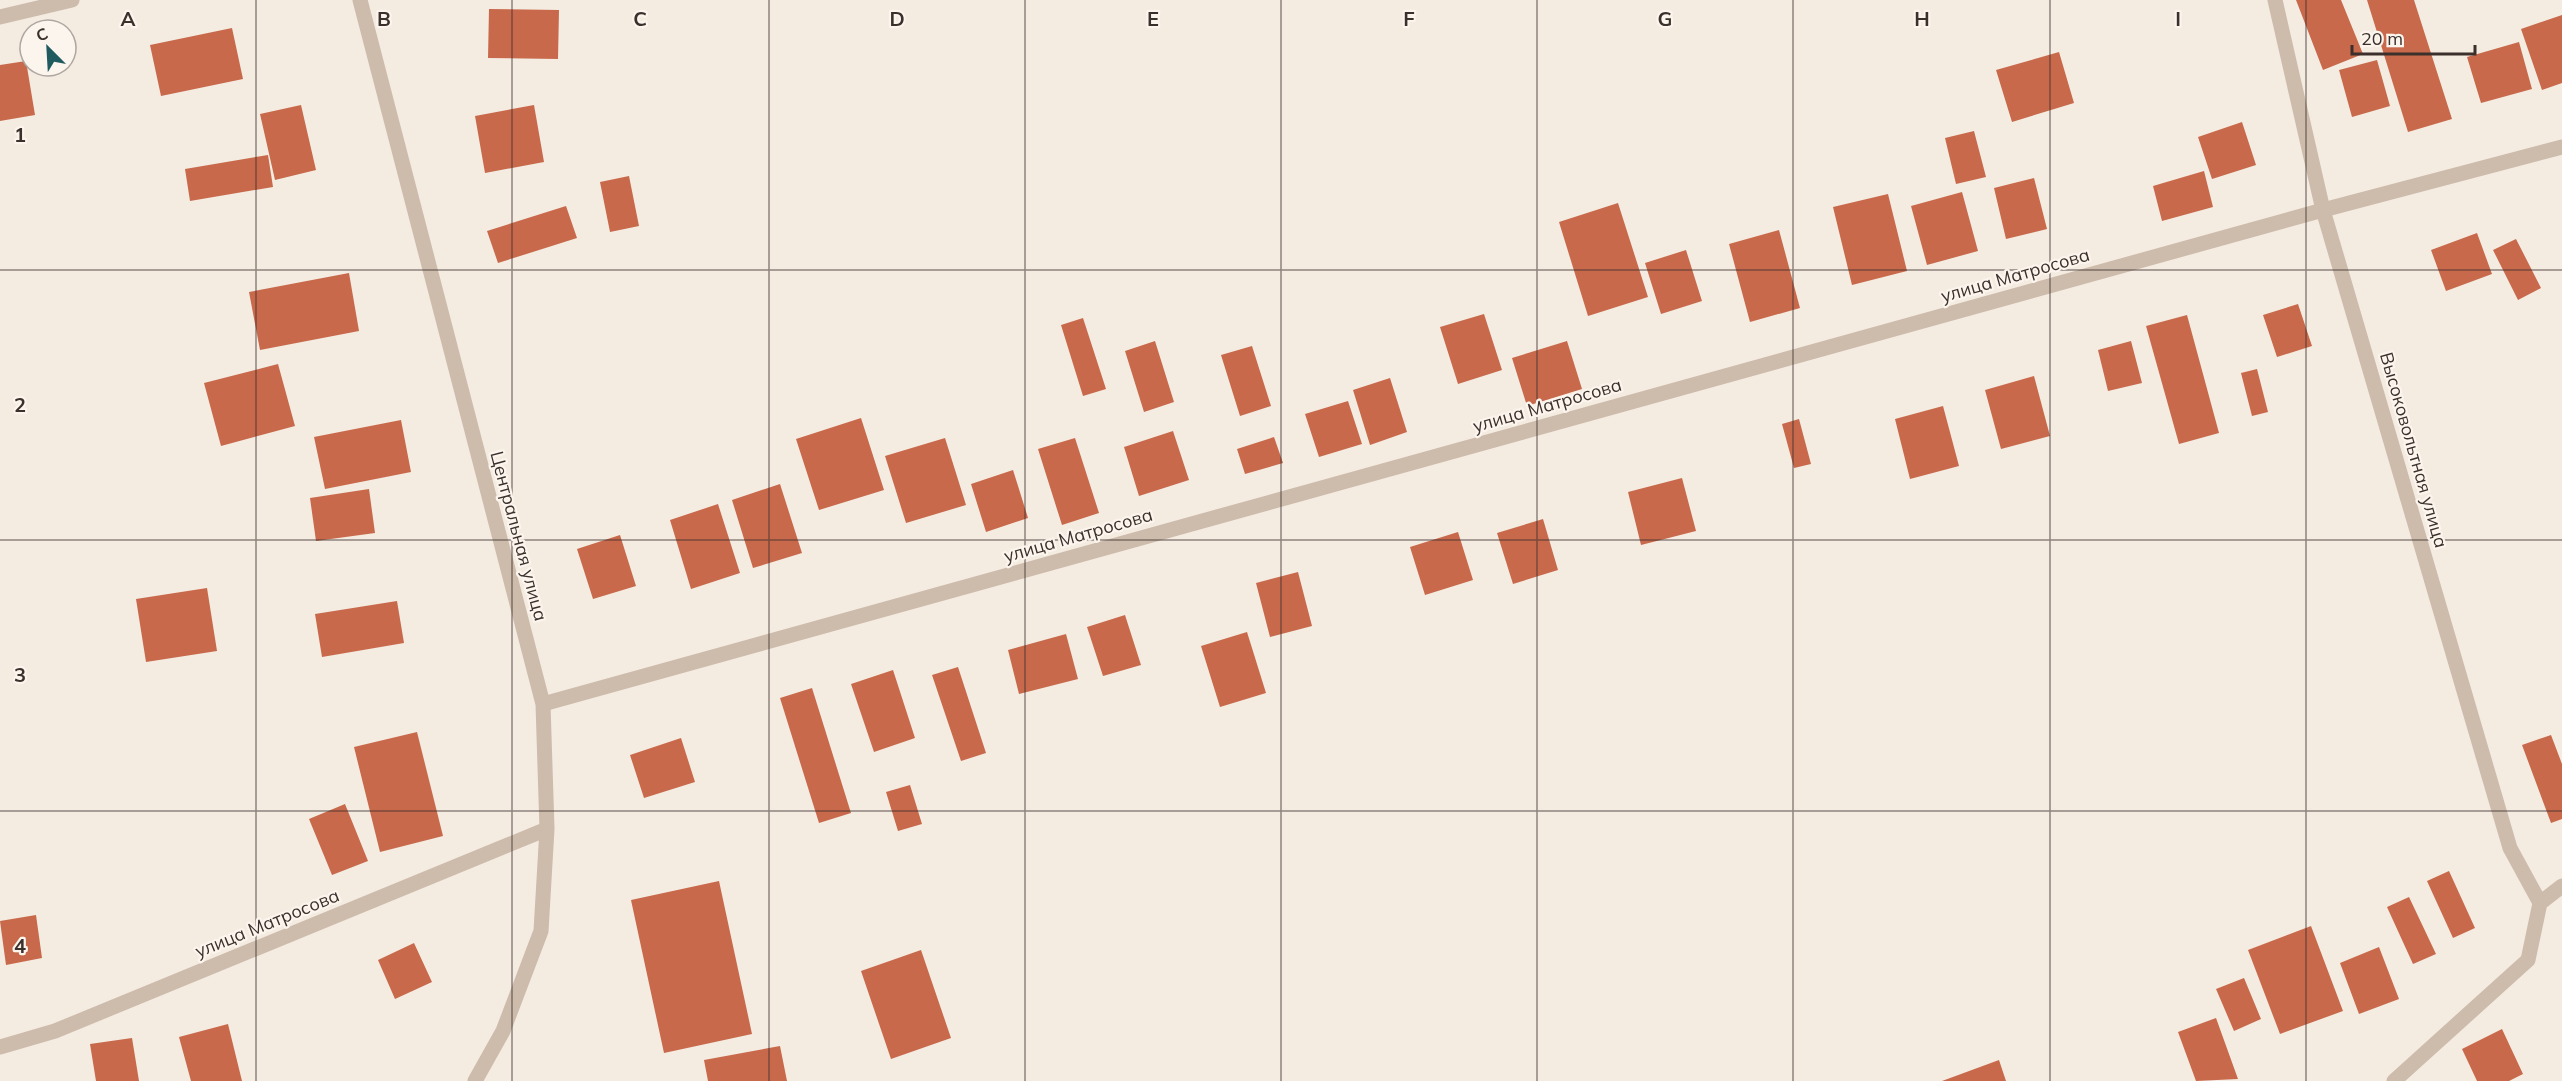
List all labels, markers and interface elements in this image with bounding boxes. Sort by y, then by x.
text: A [121,6,136,31]
text: B [377,6,391,31]
text: C [633,6,647,31]
text: D [889,6,905,31]
text: E [1147,6,1159,31]
text: F [1403,6,1415,31]
text: G [1658,6,1672,31]
text: H [1914,6,1930,31]
text: I [2175,6,2181,31]
north arrow [18,18,78,78]
scale bar [2352,18,2475,56]
text: С [33,23,51,46]
text: 20 m [2361,27,2403,50]
text: 1 [14,122,26,147]
street label: улица Матросова [1938,243,2092,307]
street label: Высоковольтная улица [2375,349,2453,551]
street label: улица Матросова [1470,373,1624,437]
text: 2 [14,392,26,417]
street label: Центральная улица [485,449,553,623]
street label: улица Матросова [1001,503,1155,567]
text: 3 [14,662,26,687]
street label: улица Матросова [191,884,343,962]
text: 4 [14,933,26,958]

